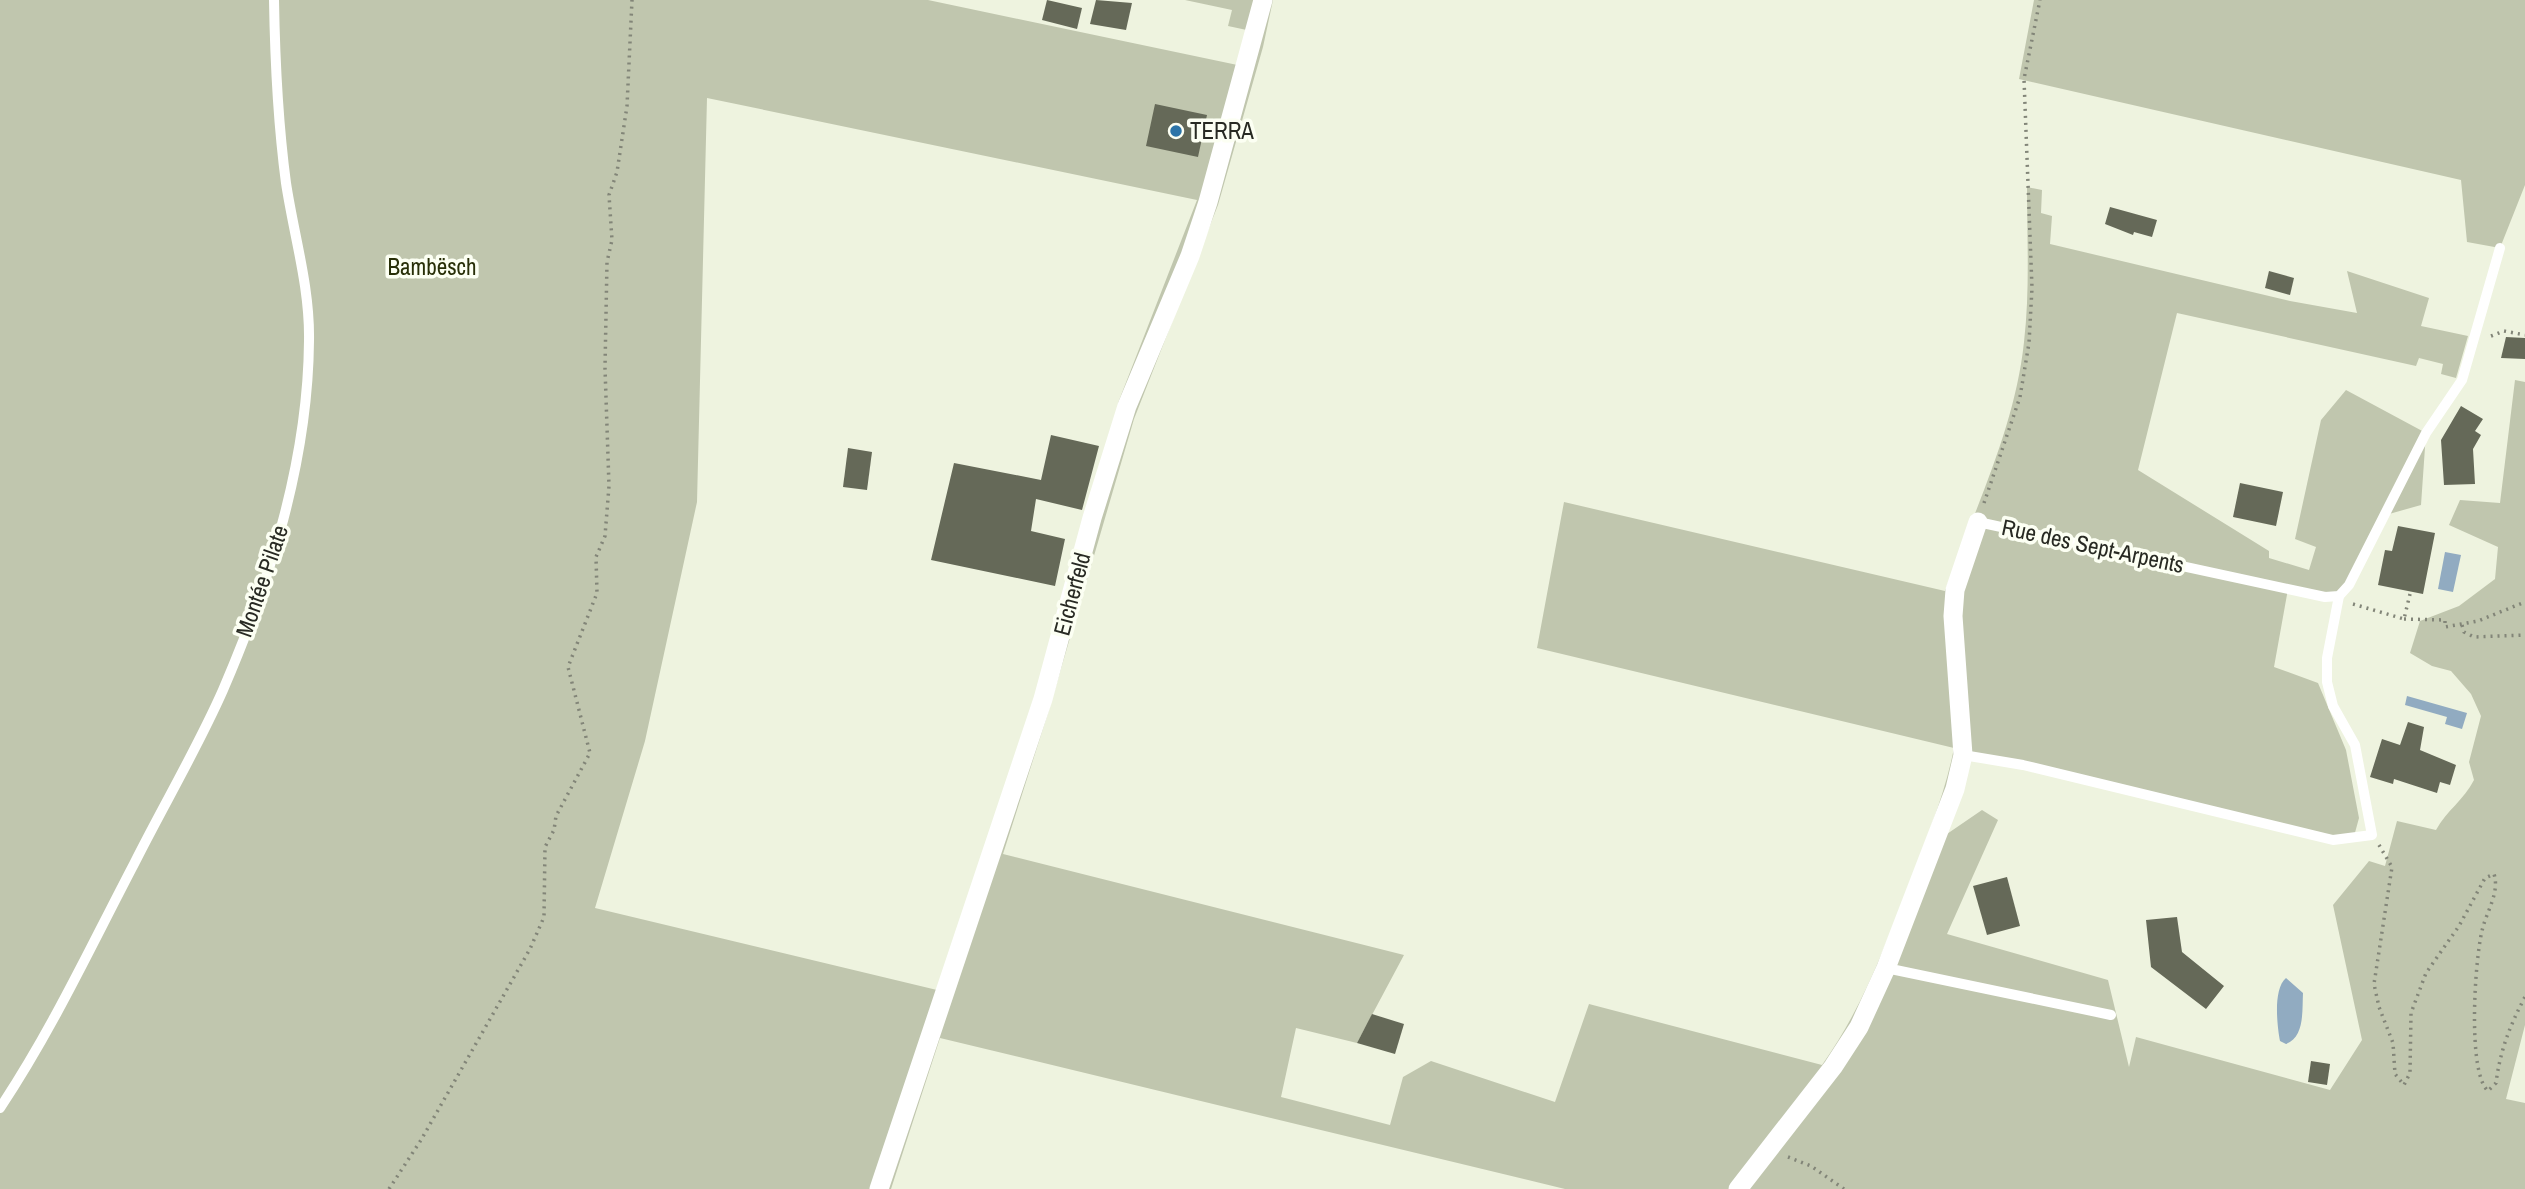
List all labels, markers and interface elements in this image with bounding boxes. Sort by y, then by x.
place label: TERRA [1190,115,1254,146]
marker: TERRA [1168,123,1184,139]
park label: Bambësch [387,251,477,282]
street label: Rue des Sept-Arpents [1999,511,2187,580]
street label: Montée Pilate [228,521,295,641]
street label: Eicherfeld [1046,549,1097,639]

